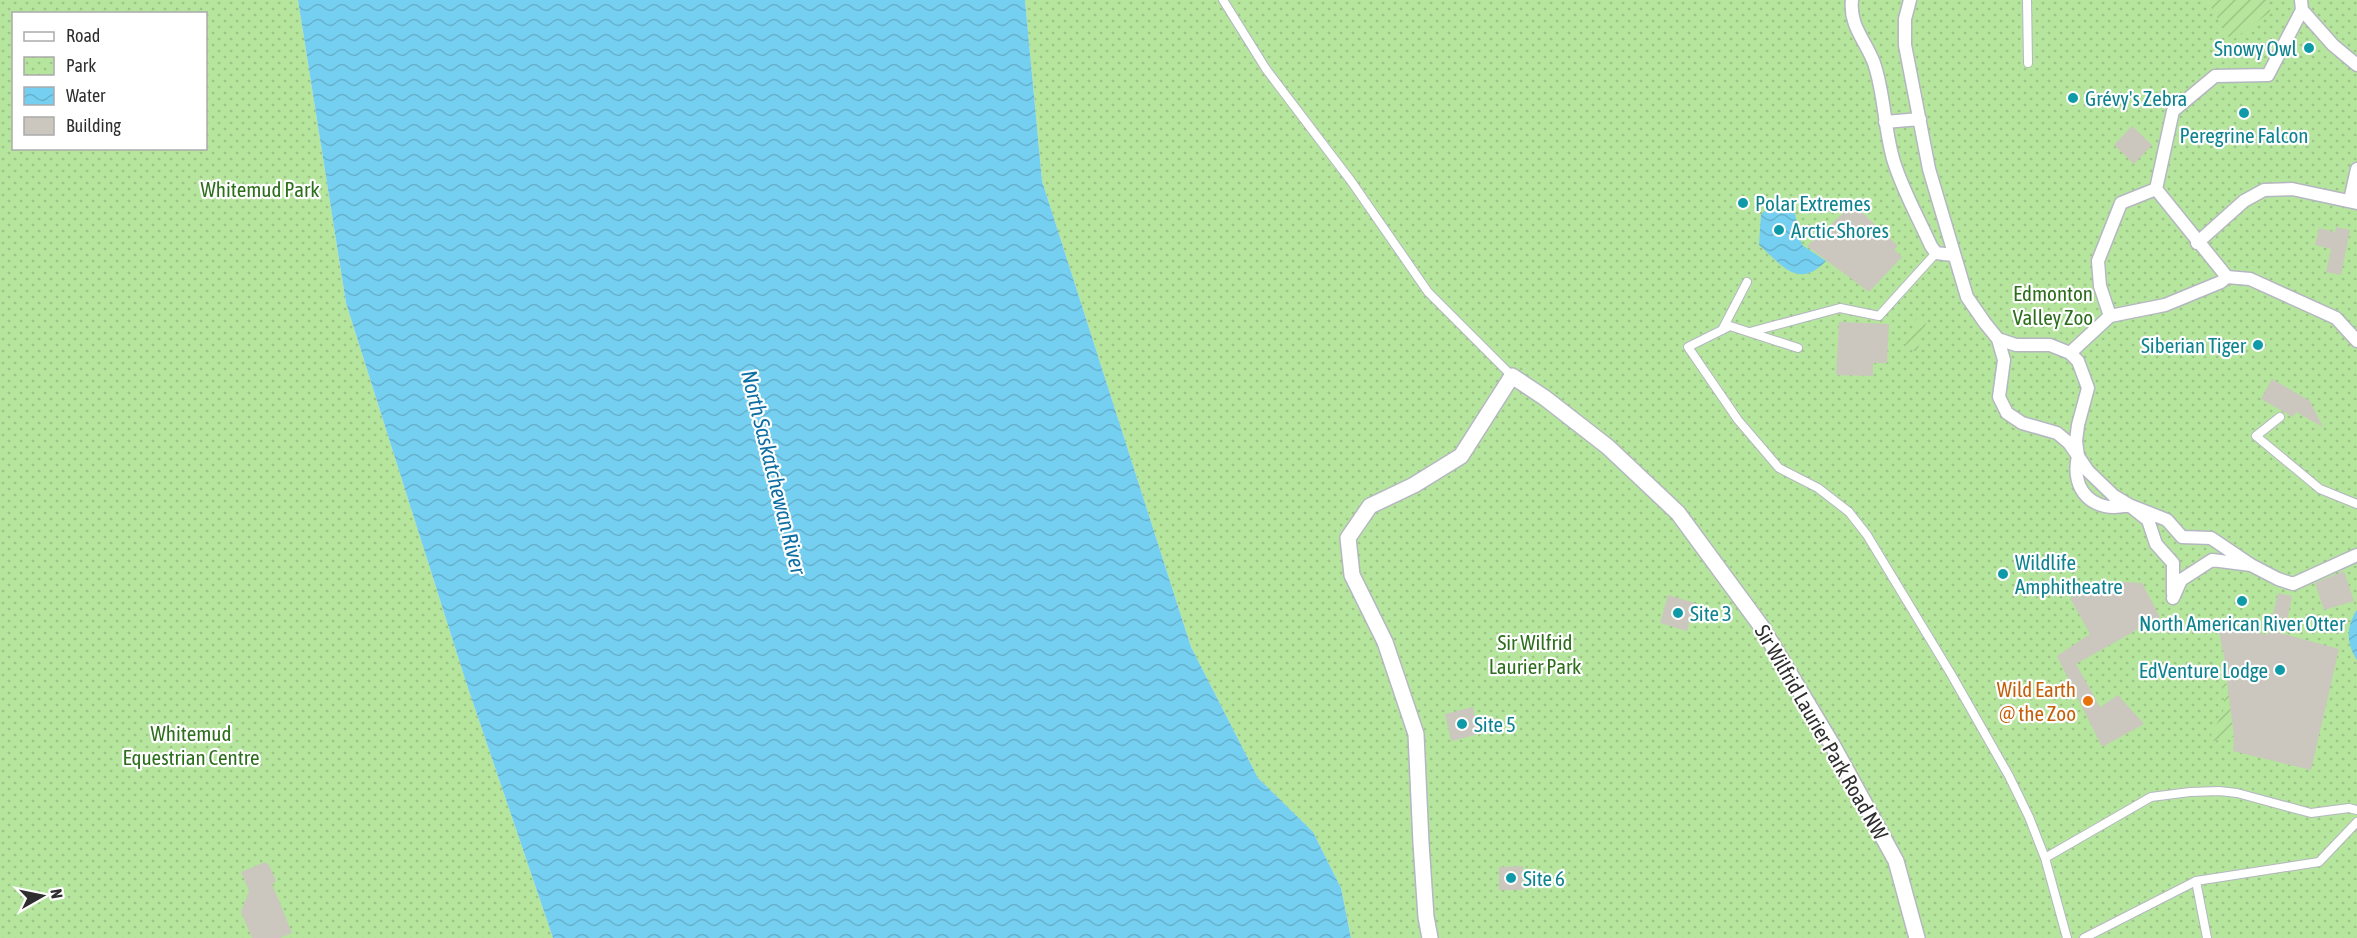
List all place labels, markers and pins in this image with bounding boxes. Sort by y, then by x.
place label: Snowy Owl [2214,36,2297,60]
marker: Snowy Owl [2302,41,2316,55]
place label: Grévy's Zebra [2085,86,2187,110]
marker: Grévy's Zebra [2066,91,2080,105]
marker: Peregrine Falcon [2237,106,2251,120]
place label: Peregrine Falcon [2180,123,2308,147]
place label: Polar Extremes [1755,191,1871,215]
marker: Polar Extremes [1736,196,1750,210]
place label: Arctic Shores [1791,218,1889,242]
marker: Arctic Shores [1772,223,1786,237]
place label: Siberian Tiger [2141,333,2247,357]
marker: Siberian Tiger [2251,338,2265,352]
place label: Wildlife Amphitheatre [2015,550,2123,598]
marker: Wildlife Amphitheatre [1996,567,2010,581]
marker: North American River Otter [2235,594,2249,608]
place label: Site 3 [1690,601,1732,625]
marker: Site 3 [1671,606,1685,620]
place label: North American River Otter [2139,611,2346,635]
place label: EdVenture Lodge [2139,658,2268,682]
marker: EdVenture Lodge [2273,663,2287,677]
place label: Wild Earth @ the Zoo [1997,677,2076,725]
marker: Wild Earth @ the Zoo [2081,694,2095,708]
place label: Site 5 [1474,712,1516,736]
marker: Site 5 [1455,717,1469,731]
place label: Site 6 [1523,866,1565,890]
marker: Site 6 [1504,871,1518,885]

